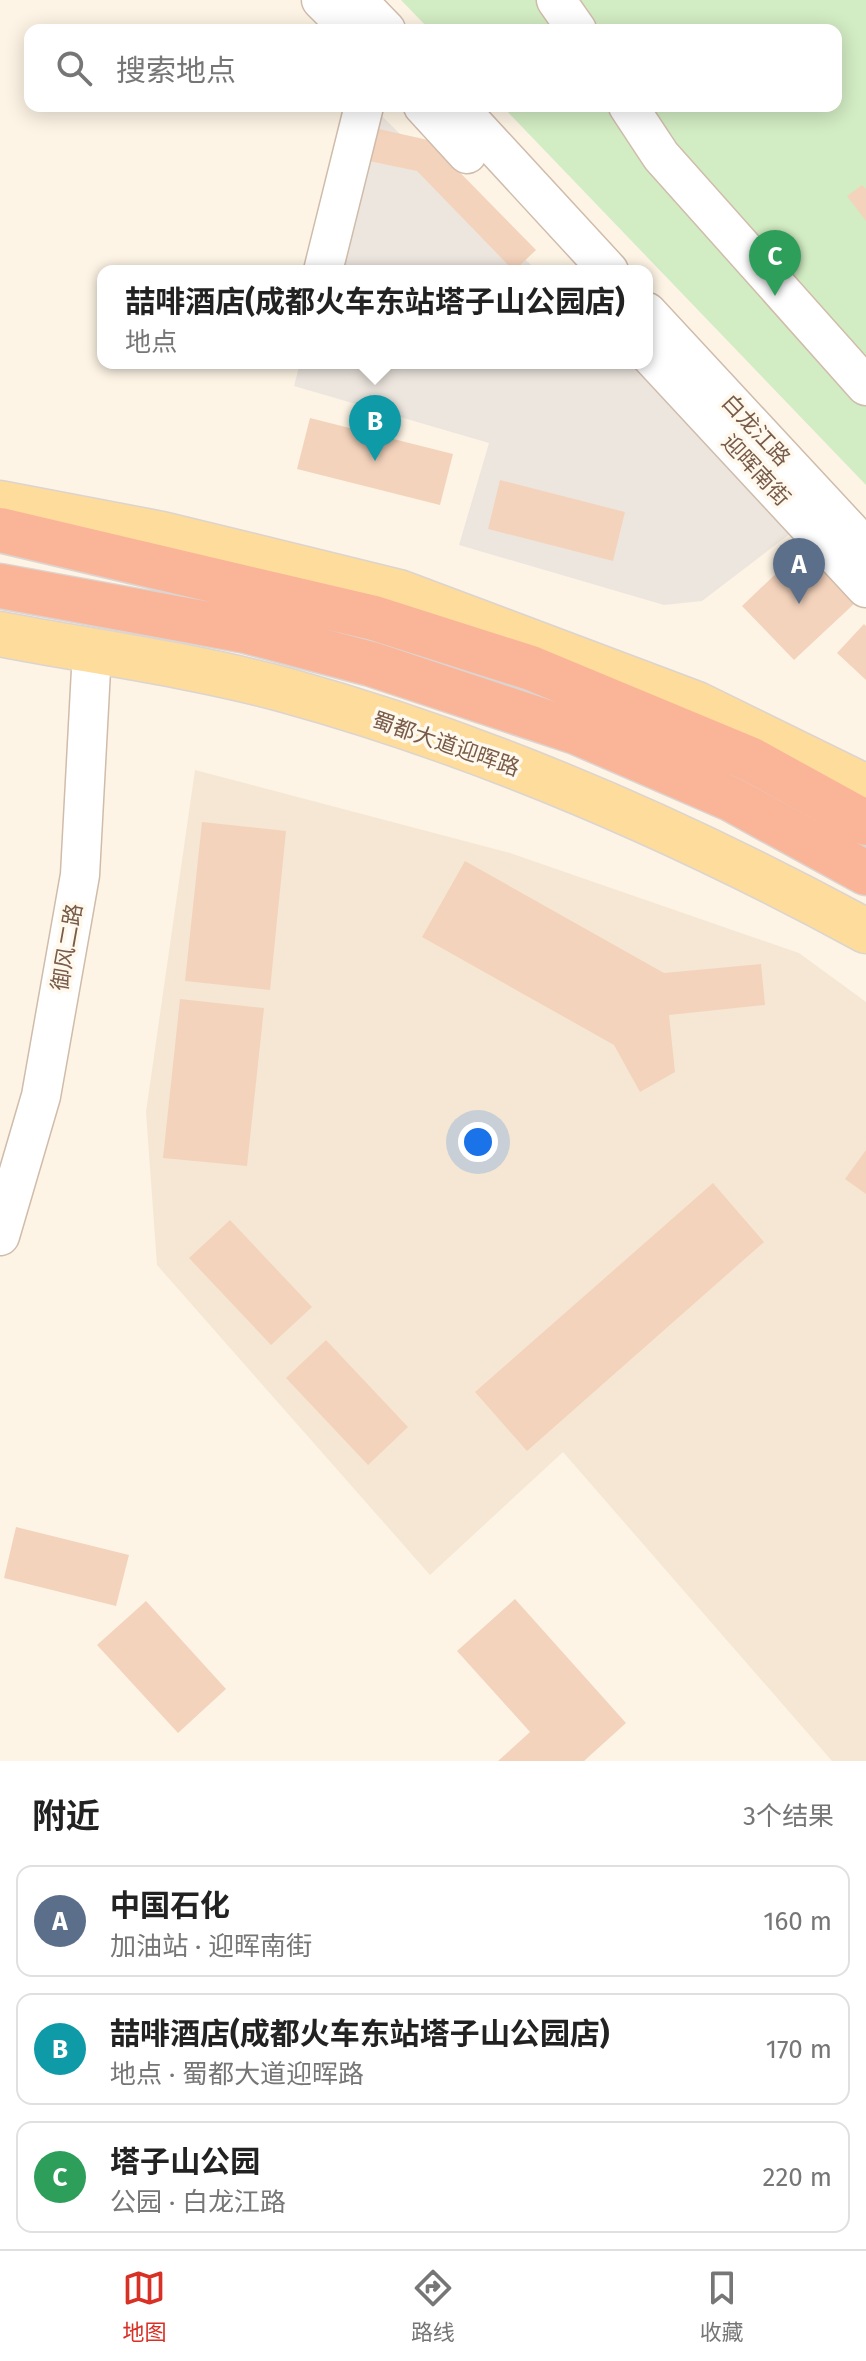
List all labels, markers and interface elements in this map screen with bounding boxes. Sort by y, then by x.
search box [24,24,842,112]
icon: search [52,46,96,90]
text: 搜索地点 [116,53,236,89]
pin: C [749,230,801,296]
popup [97,265,653,369]
text: 喆啡酒店(成都火车东站塔子山公园店) [125,284,625,320]
text: 地点 [125,327,177,358]
street label: 白龙江路 [716,389,796,471]
pin: B [349,395,401,461]
street label: 迎晖南街 [716,429,796,511]
pin: A [773,538,825,604]
street label: 蜀都大道迎晖路 [369,706,523,782]
street label: 御风二路 [46,901,88,993]
your location [458,1122,498,1162]
text: 附近 [32,1796,100,1837]
text: 3个结果 [743,1801,834,1832]
text: 中国石化 [110,1888,230,1924]
text: A [52,1906,68,1937]
text: 160 m [763,1906,832,1937]
text: 加油站 · 迎晖南街 [110,1931,312,1962]
text: 喆啡酒店(成都火车东站塔子山公园店) [110,2016,610,2052]
text: B [52,2034,68,2065]
text: 170 m [766,2034,832,2065]
text: 地点 · 蜀都大道迎晖路 [110,2059,364,2090]
text: 塔子山公园 [110,2144,260,2180]
text: C [53,2162,67,2193]
text: 220 m [763,2162,832,2193]
text: 公园 · 白龙江路 [110,2187,286,2218]
tab: 地图 [122,2266,166,2346]
tab: 路线 [411,2266,455,2346]
tab: 收藏 [700,2266,744,2346]

